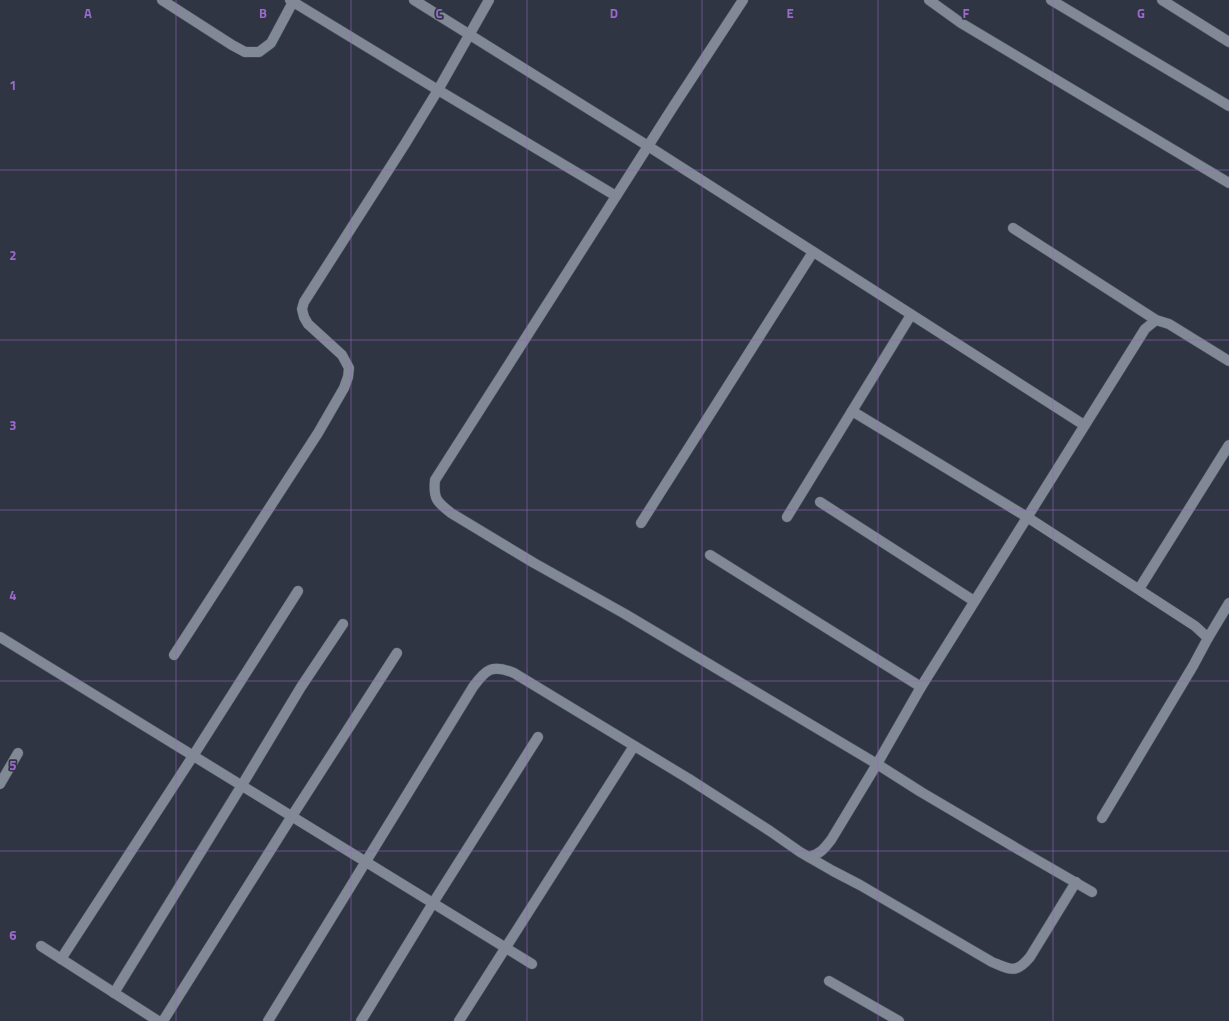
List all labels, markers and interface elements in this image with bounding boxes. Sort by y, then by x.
text: A [84,3,92,23]
text: B [259,3,267,23]
text: C [435,3,443,23]
text: D [610,3,618,23]
text: E [786,3,794,23]
text: F [963,3,970,23]
text: G [1137,3,1145,23]
text: 1 [9,75,17,95]
text: 2 [9,245,17,265]
text: 3 [9,415,17,435]
text: 4 [9,585,17,605]
text: 5 [9,755,17,775]
text: 6 [9,925,17,945]

